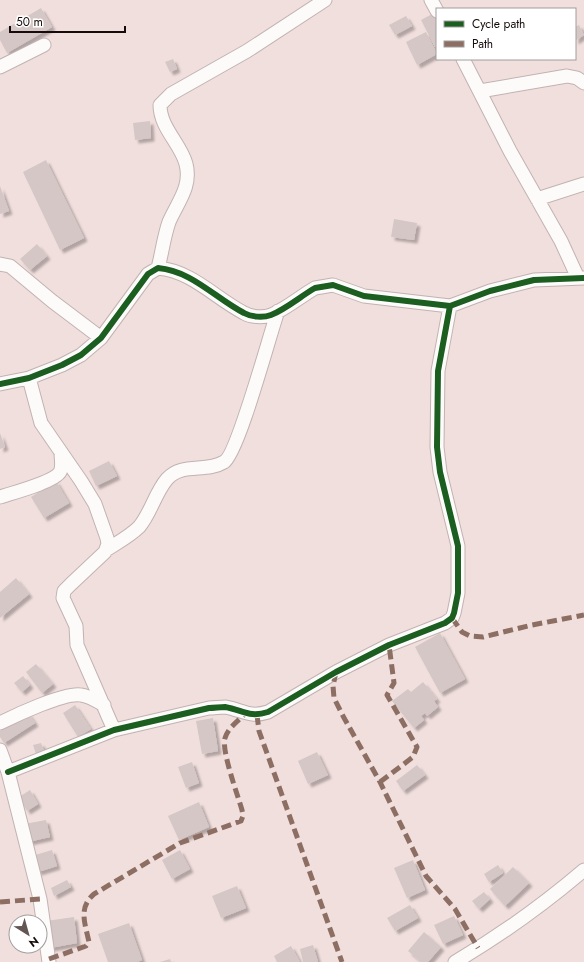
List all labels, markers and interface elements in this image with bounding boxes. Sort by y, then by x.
scale bar [10,8,125,34]
legend [436,8,576,60]
text: 50 m [16,13,43,31]
text: Cycle path [472,15,525,33]
text: Path [472,35,493,53]
north arrow [8,914,48,954]
text: N [26,933,42,951]

